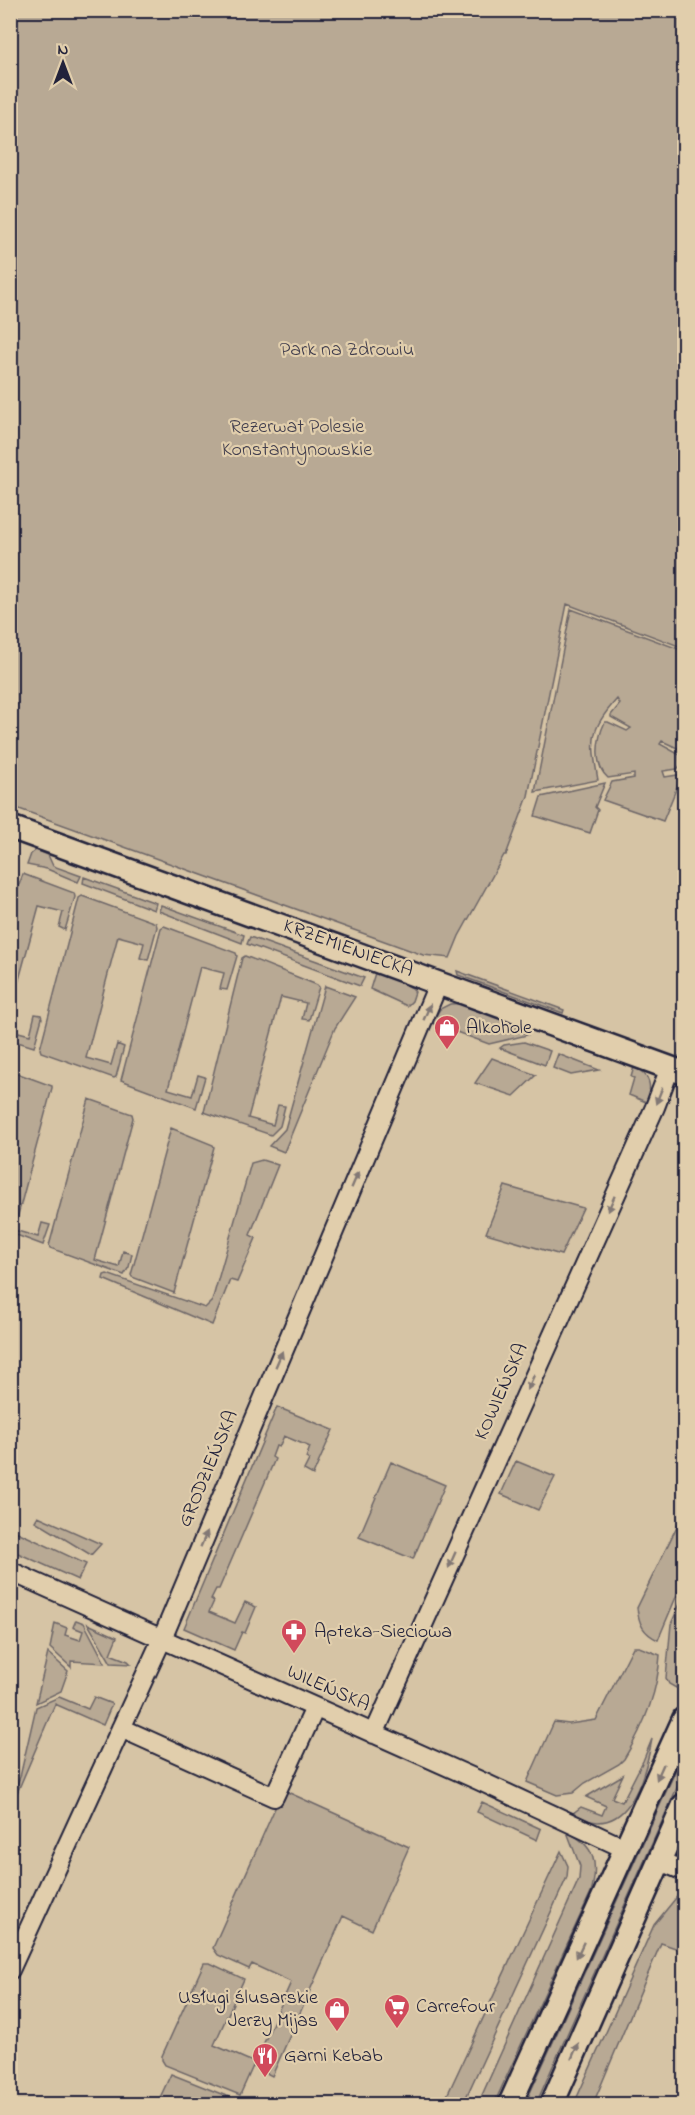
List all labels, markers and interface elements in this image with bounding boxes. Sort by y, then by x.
north arrow [33,33,93,93]
text: N [58,38,69,62]
park label: Park na Zdrowiu [280,336,414,365]
park label: Rezerwat Polesie Konstantynowskie [222,413,372,465]
street label: KRZEMIENIECKA [279,912,417,986]
one-way arrow [422,1003,432,1021]
shop icon: Alkohole [432,1013,462,1051]
place label: Alkohole [466,1014,532,1043]
one-way arrow [654,1087,664,1105]
one-way arrow [350,1170,360,1188]
one-way arrow [606,1195,615,1213]
street label: KOWIEŃSKA [468,1339,536,1445]
one-way arrow [275,1350,284,1368]
one-way arrow [526,1373,536,1391]
street label: GRODZIEŃSKA [171,1406,247,1532]
one-way arrow [200,1530,209,1548]
one-way arrow [447,1551,456,1569]
pharmacy icon: Apteka-Sieciowa [279,1617,309,1655]
place label: Apteka-Sieciowa [314,1618,452,1647]
street label: WILEŃSKA [282,1658,374,1720]
one-way arrow [656,1764,665,1781]
one-way arrow [576,1942,585,1959]
place label: Usługi ślusarskie Jerzy Mijas [178,1984,318,2036]
supermarket icon: Carrefour [382,1992,412,2030]
place label: Carrefour [416,1993,496,2022]
shop icon: Usługi ślusarskie Jerzy Mijas [322,1995,352,2033]
restaurant icon: Garni Kebab [250,2041,280,2079]
place label: Garni Kebab [284,2042,383,2071]
one-way arrow [571,2042,581,2060]

